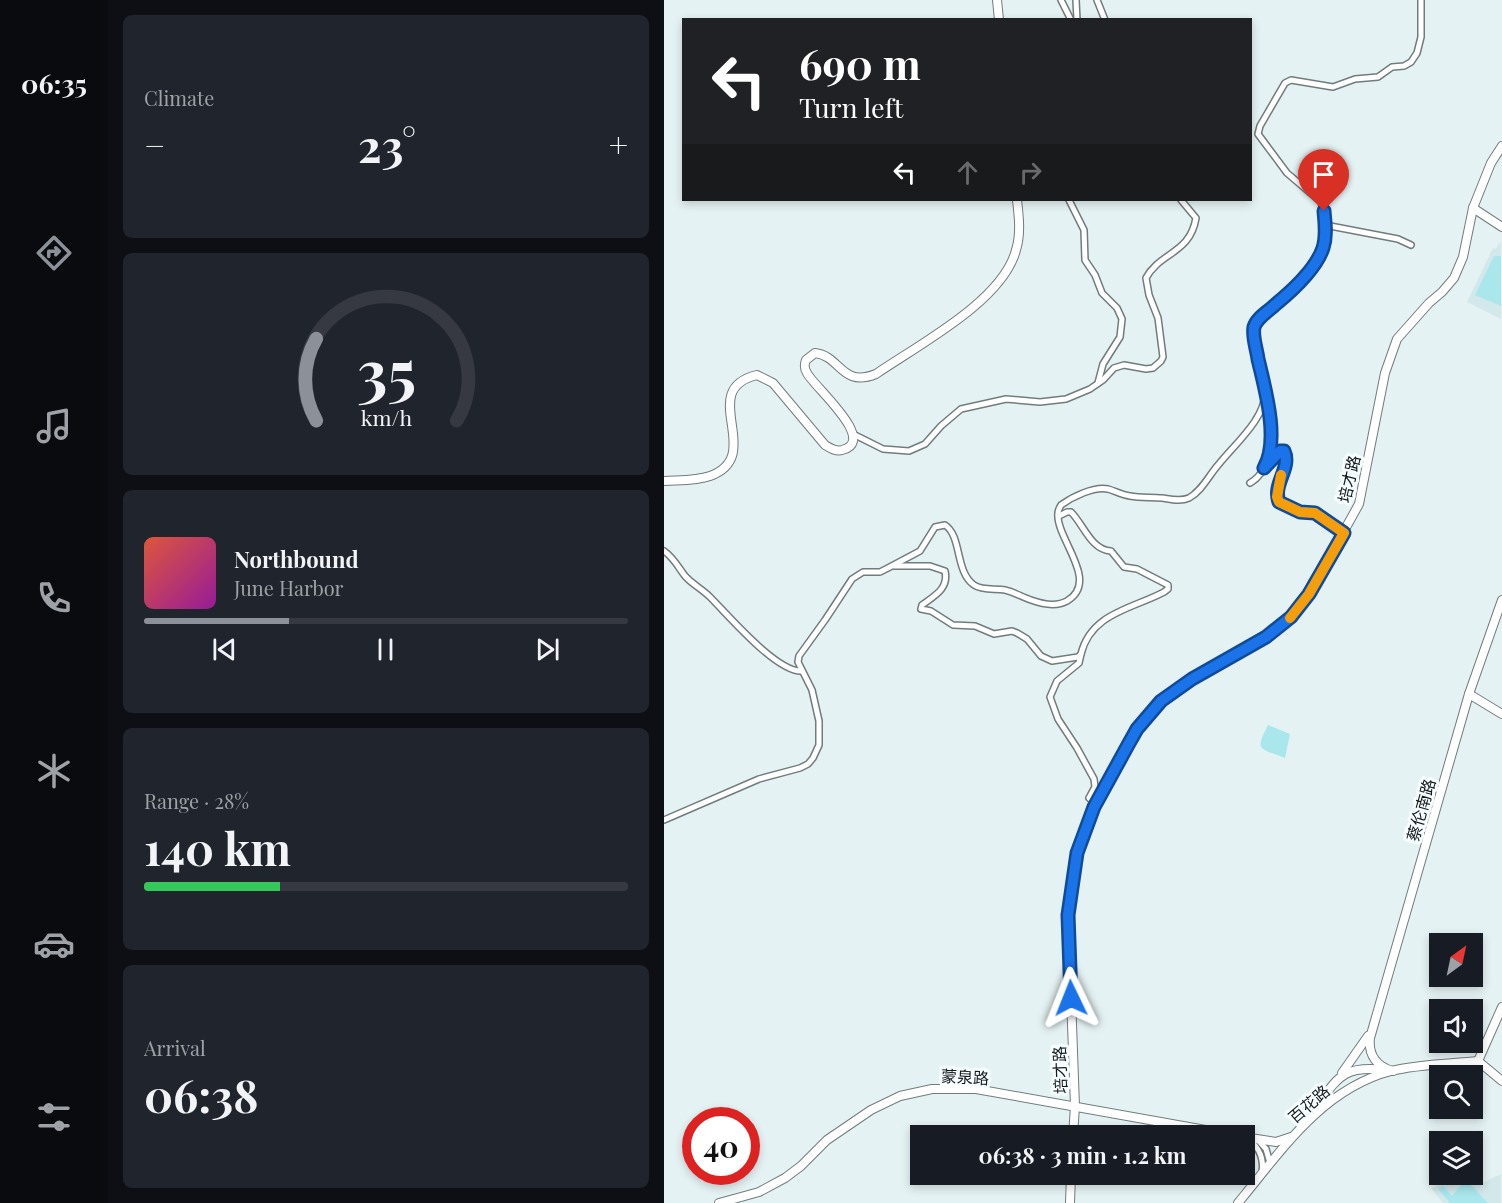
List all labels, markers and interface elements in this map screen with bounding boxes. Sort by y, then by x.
text: 690 m [799,35,921,91]
icon: left [700,42,778,120]
text: 06:35 [21,65,87,101]
text: Climate [144,84,214,111]
text: Turn left [799,89,903,125]
text: 23° [358,114,416,174]
text: − [144,122,165,166]
text: + [609,122,628,166]
pin [1298,149,1349,211]
icon: left [888,156,921,189]
icon: ahead [951,156,984,189]
icon: right [1014,156,1047,189]
icon: arrive [1307,158,1340,191]
icon: directions [33,232,75,274]
text: 35 [356,327,416,411]
text: km/h [360,403,412,431]
icon: music [33,405,75,447]
street label: 培才路 [1333,453,1364,505]
text: Northbound [234,544,359,574]
text: June Harbor [234,574,344,601]
icon: phone [33,577,75,619]
icon: previous [208,633,241,666]
icon: pause [369,633,402,666]
icon: next [531,633,564,666]
icon: climate [33,750,75,792]
street label: 蔡伦南路 [1402,776,1439,844]
text: Range · 28% [144,787,249,814]
text: 140 km [144,817,291,877]
icon: car [33,923,75,965]
north arrow [1429,933,1483,987]
map controls [1429,933,1483,1185]
position arrow [1039,966,1103,1030]
button: sound [1429,999,1483,1053]
text: Arrival [144,1034,206,1061]
street label: 培才路 [1048,1046,1071,1094]
text: 06:38 [144,1064,259,1124]
street label: 蒙泉路 [941,1065,990,1088]
button: search [1429,1065,1483,1119]
street label: 百花路 [1284,1080,1334,1127]
icon: filters [33,1096,75,1138]
speed limit sign: 40 [682,1107,760,1185]
button: layers [1429,1131,1483,1185]
text: 06:38 · 3 min · 1.2 km [979,1140,1186,1170]

